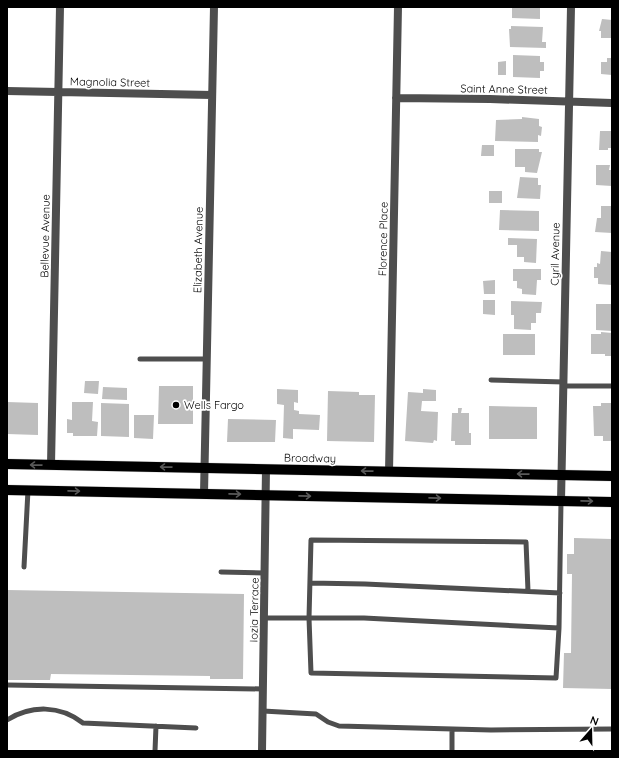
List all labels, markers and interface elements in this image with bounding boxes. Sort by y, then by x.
street label: Magnolia Street [70,74,151,90]
street label: Saint Anne Street [460,81,548,97]
street label: Bellevue Avenue [37,194,53,278]
street label: Florence Place [375,202,391,276]
street label: Elizabeth Avenue [190,207,206,293]
street label: Cyril Avenue [547,222,563,286]
place label: Wells Fargo [184,398,244,412]
marker: Wells Fargo [171,400,181,410]
street label: Broadway [284,451,336,465]
one-way arrow [30,461,43,469]
one-way arrow [160,463,173,471]
one-way arrow [361,467,374,475]
one-way arrow [517,470,530,478]
one-way arrow [67,487,80,495]
one-way arrow [228,490,241,498]
one-way arrow [298,492,311,500]
one-way arrow [428,494,441,502]
one-way arrow [580,497,593,505]
street label: Iozia Terrace [246,577,262,643]
north arrow [571,710,611,750]
text: N [588,713,601,729]

